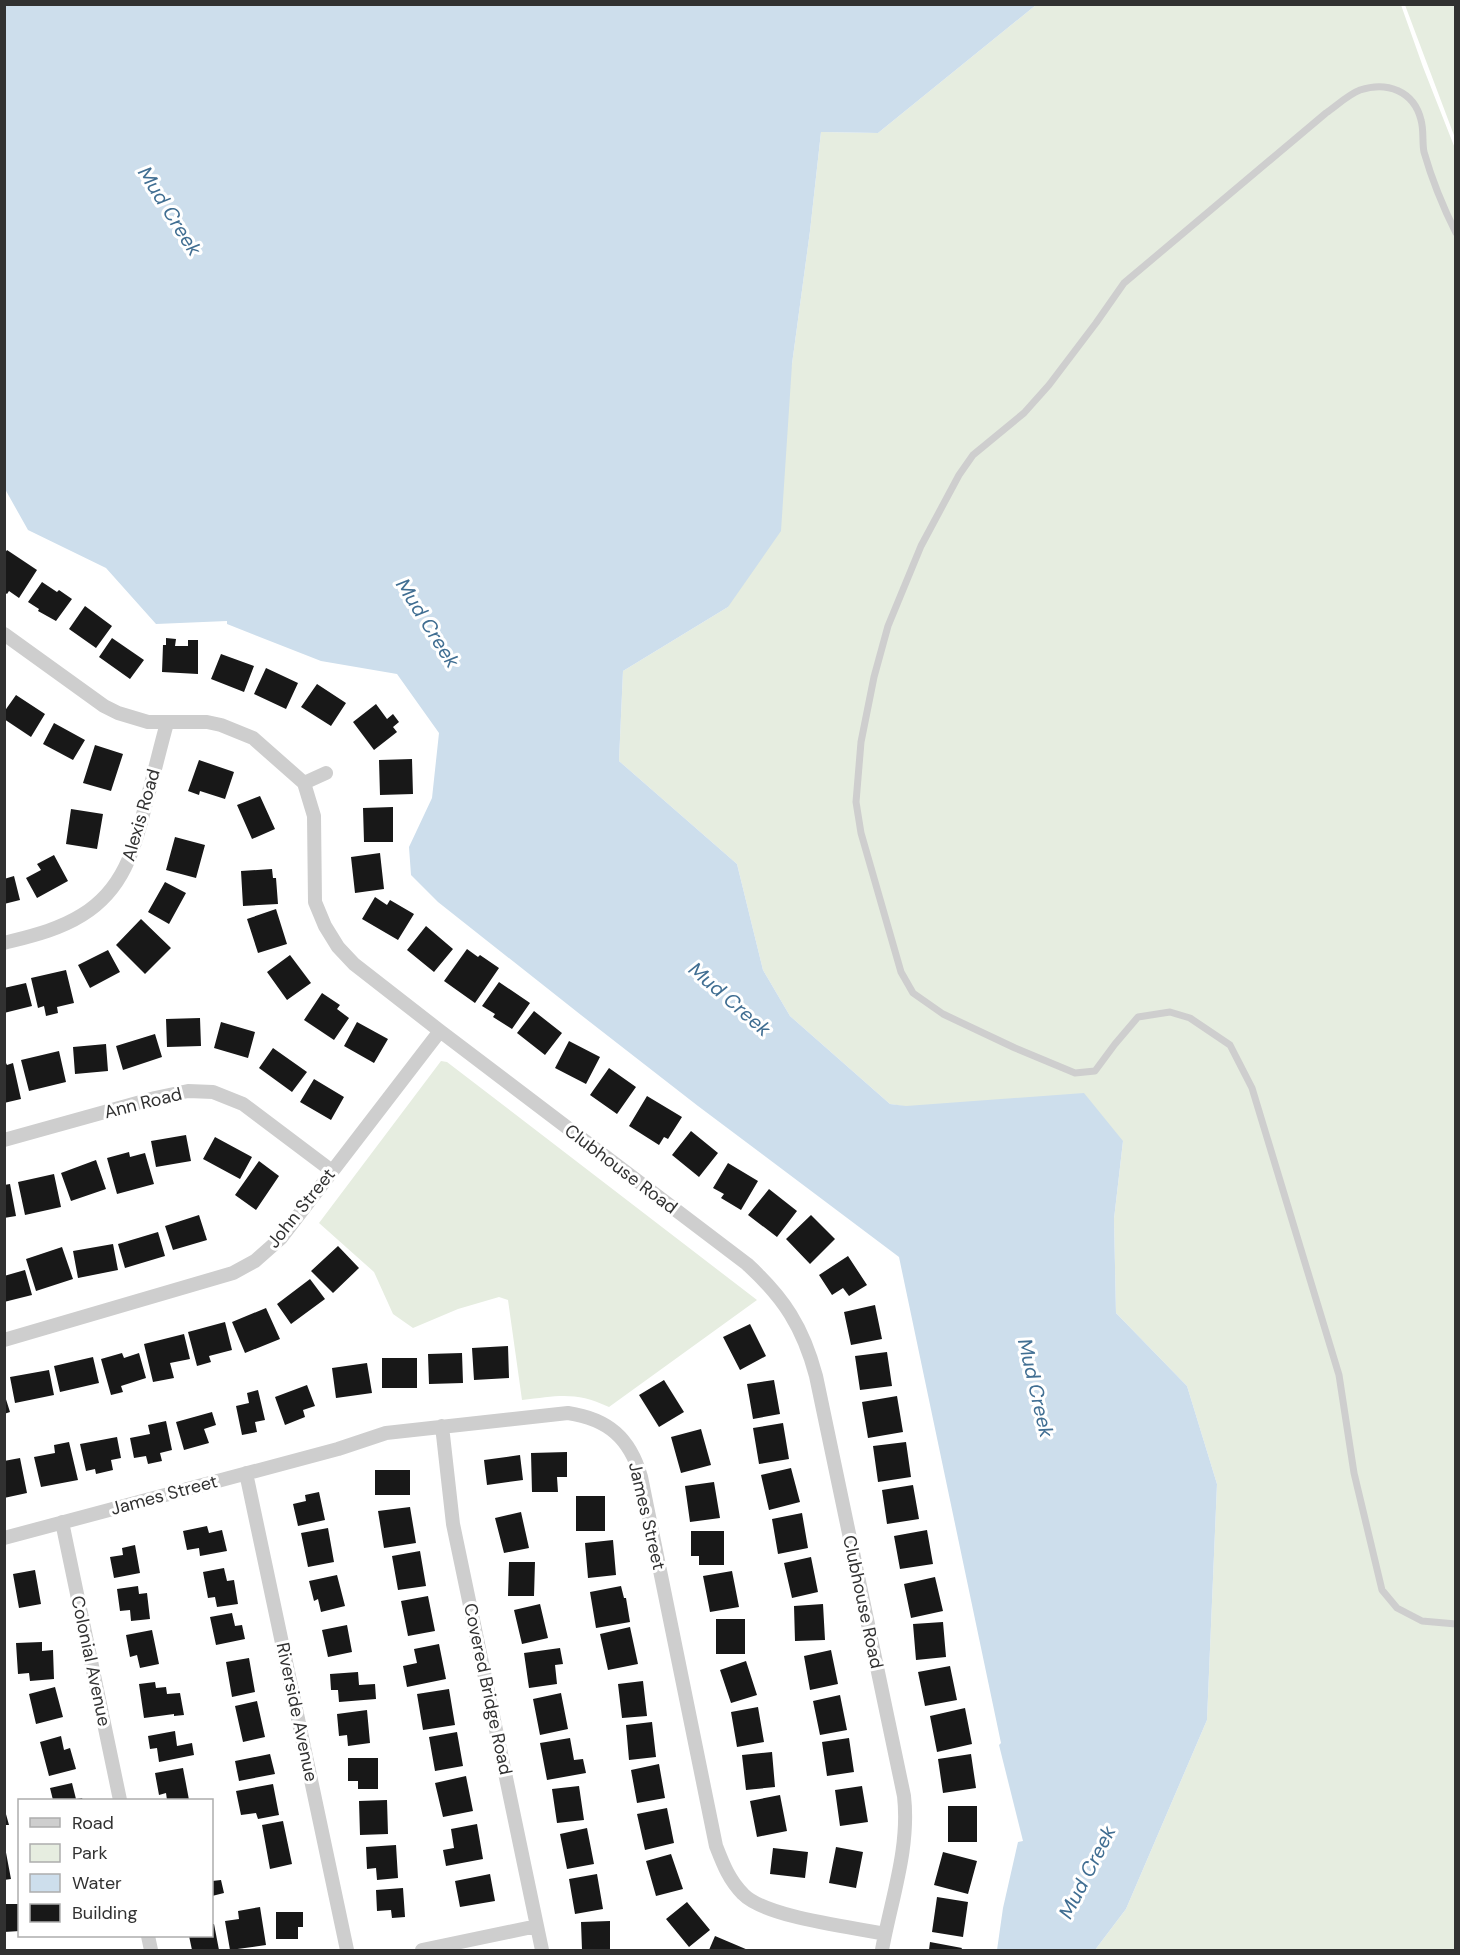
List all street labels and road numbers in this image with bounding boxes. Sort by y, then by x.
street label: Alexis Road [116,766,166,864]
street label: Ann Road [102,1082,184,1124]
street label: Clubhouse Road [560,1119,682,1219]
street label: John Street [261,1163,341,1253]
street label: James Street [623,1460,671,1572]
street label: James Street [108,1469,220,1521]
street label: Clubhouse Road [837,1533,889,1671]
street label: Colonial Avenue [65,1594,117,1728]
street label: Covered Bridge Road [458,1601,518,1777]
street label: Riverside Avenue [271,1640,323,1784]

